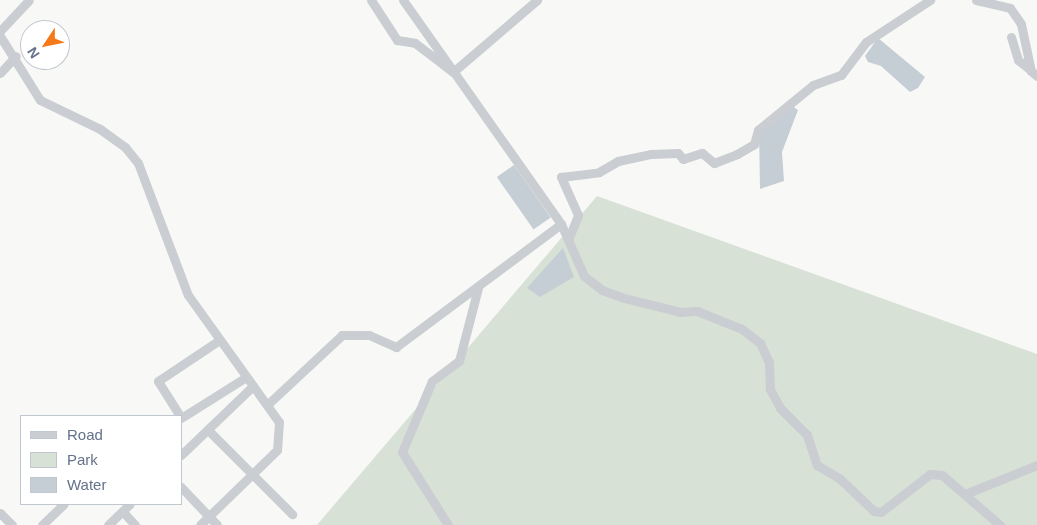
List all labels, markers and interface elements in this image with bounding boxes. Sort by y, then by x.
north arrow [20,20,70,70]
text: N [24,44,43,61]
legend [20,415,182,505]
text: Road [67,426,103,443]
text: Park [67,451,98,468]
text: Water [67,476,106,493]

